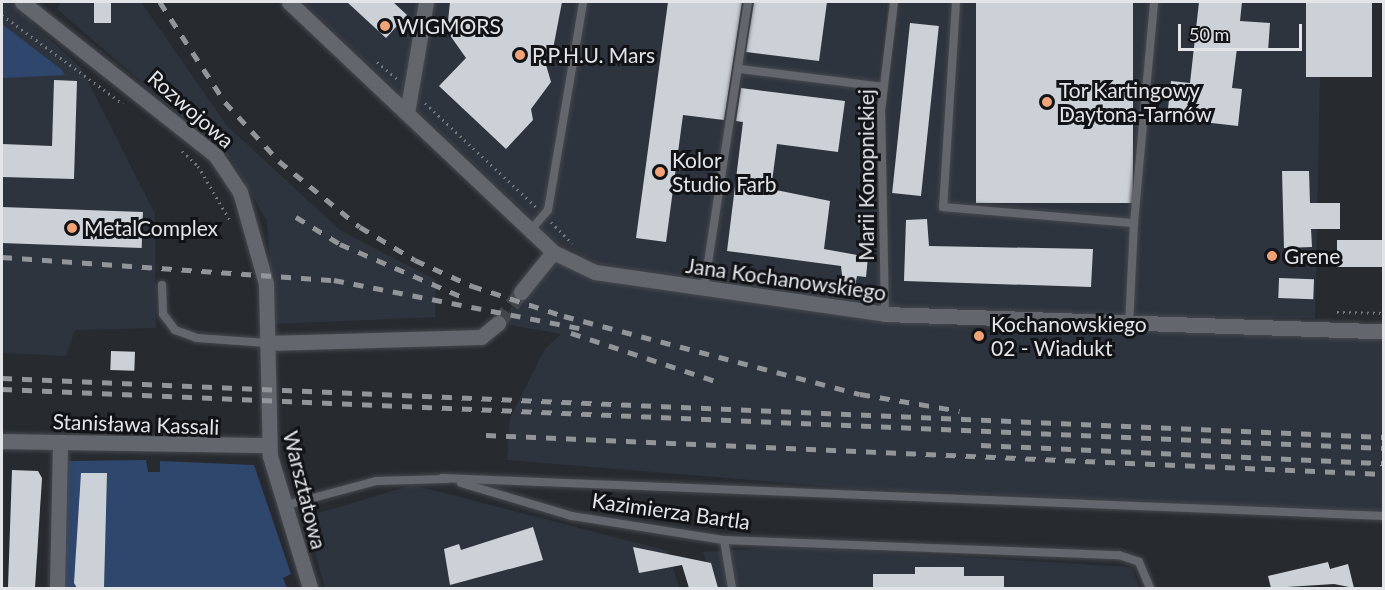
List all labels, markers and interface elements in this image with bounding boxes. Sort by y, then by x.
scale bar [1181,12,1306,50]
place label: WIGMORS [397,13,501,39]
marker: WIGMORS [378,19,392,33]
text: 50 m [1189,23,1229,45]
place label: P.P.H.U. Mars [532,42,655,68]
marker: P.P.H.U. Mars [513,48,527,62]
street label: Rozwojowa [143,65,239,153]
place label: Tor Kartingowy Daytona-Tarnów [1059,77,1212,127]
street label: Marii Konopnickiej [853,89,879,261]
marker: Tor Kartingowy Daytona-Tarnów [1040,95,1054,109]
place label: Kolor Studio Farb [672,147,776,197]
marker: Kolor Studio Farb [653,165,667,179]
place label: MetalComplex [84,215,218,241]
marker: MetalComplex [65,221,79,235]
place label: Grene [1284,243,1340,269]
marker: Grene [1265,249,1279,263]
street label: Jana Kochanowskiego [684,252,888,306]
place label: Kochanowskiego 02 - Wiadukt [991,311,1147,361]
marker: Kochanowskiego 02 - Wiadukt [972,329,986,343]
street label: Stanisława Kassali [52,408,220,440]
street label: Warsztatowa [278,428,332,552]
street label: Kazimierza Bartla [590,487,752,535]

